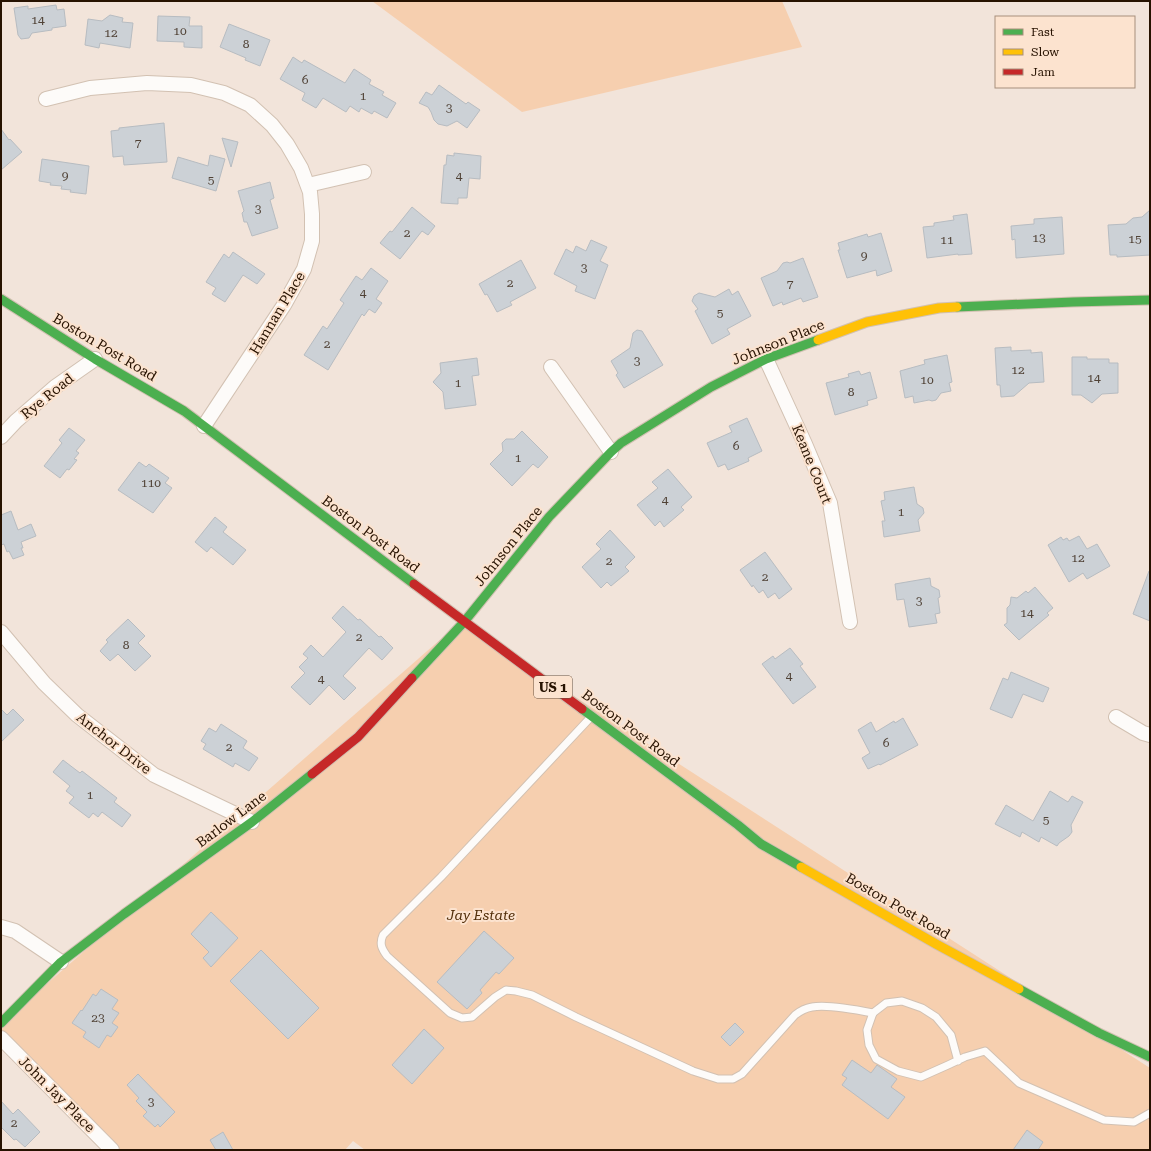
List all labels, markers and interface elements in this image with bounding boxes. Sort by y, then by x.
house number: 14 [31,13,45,27]
legend [995,16,1135,88]
house number: 10 [173,24,187,38]
text: Fast [1031,25,1055,39]
house number: 12 [104,26,118,40]
house number: 8 [243,37,250,51]
text: Slow [1031,45,1059,59]
text: Jam [1031,65,1055,79]
house number: 6 [302,73,309,87]
house number: 1 [360,89,367,103]
house number: 3 [446,101,453,115]
house number: 7 [135,136,142,150]
house number: 9 [62,169,69,183]
house number: 4 [456,169,463,183]
house number: 5 [208,173,215,187]
house number: 3 [255,202,262,216]
house number: 2 [404,226,411,240]
house number: 13 [1032,231,1046,245]
house number: 15 [1128,232,1142,246]
house number: 11 [940,233,954,247]
house number: 9 [861,249,868,263]
house number: 3 [581,261,588,275]
street label: Hannan Place [246,269,308,357]
house number: 2 [507,276,514,290]
house number: 7 [787,277,794,291]
house number: 4 [360,286,367,300]
house number: 5 [717,306,724,320]
street label: Boston Post Road [50,310,160,384]
street label: Johnson Place [729,316,827,368]
house number: 2 [324,337,331,351]
house number: 3 [634,354,641,368]
house number: 12 [1011,363,1025,377]
street label: Rye Road [17,370,77,422]
house number: 14 [1087,371,1101,385]
house number: 10 [920,373,934,387]
house number: 1 [455,376,462,390]
house number: 8 [848,385,855,399]
street label: Keane Court [789,422,835,506]
house number: 6 [733,439,740,453]
house number: 1 [515,451,522,465]
house number: 110 [141,476,161,490]
street label: Boston Post Road [319,492,423,576]
house number: 4 [662,493,669,507]
street label: Johnson Place [471,503,545,589]
house number: 1 [898,505,905,519]
house number: 12 [1071,551,1085,565]
house number: 2 [606,554,613,568]
house number: 2 [762,570,769,584]
house number: 3 [916,594,923,608]
house number: 14 [1020,606,1034,620]
house number: 2 [356,630,363,644]
house number: 8 [123,638,130,652]
house number: 4 [786,669,793,683]
house number: 4 [318,672,325,686]
road number: US 1 [534,676,572,698]
street label: Boston Post Road [579,686,683,770]
street label: Anchor Drive [74,709,155,777]
house number: 6 [883,736,890,750]
house number: 2 [226,740,233,754]
street label: Barlow Lane [193,787,269,851]
house number: 1 [87,788,94,802]
house number: 5 [1043,813,1050,827]
street label: Boston Post Road [843,870,953,942]
park label: Jay Estate [446,907,515,923]
house number: 23 [91,1011,105,1025]
street label: John Jay Place [16,1053,98,1135]
house number: 3 [148,1095,155,1109]
house number: 2 [11,1116,18,1130]

